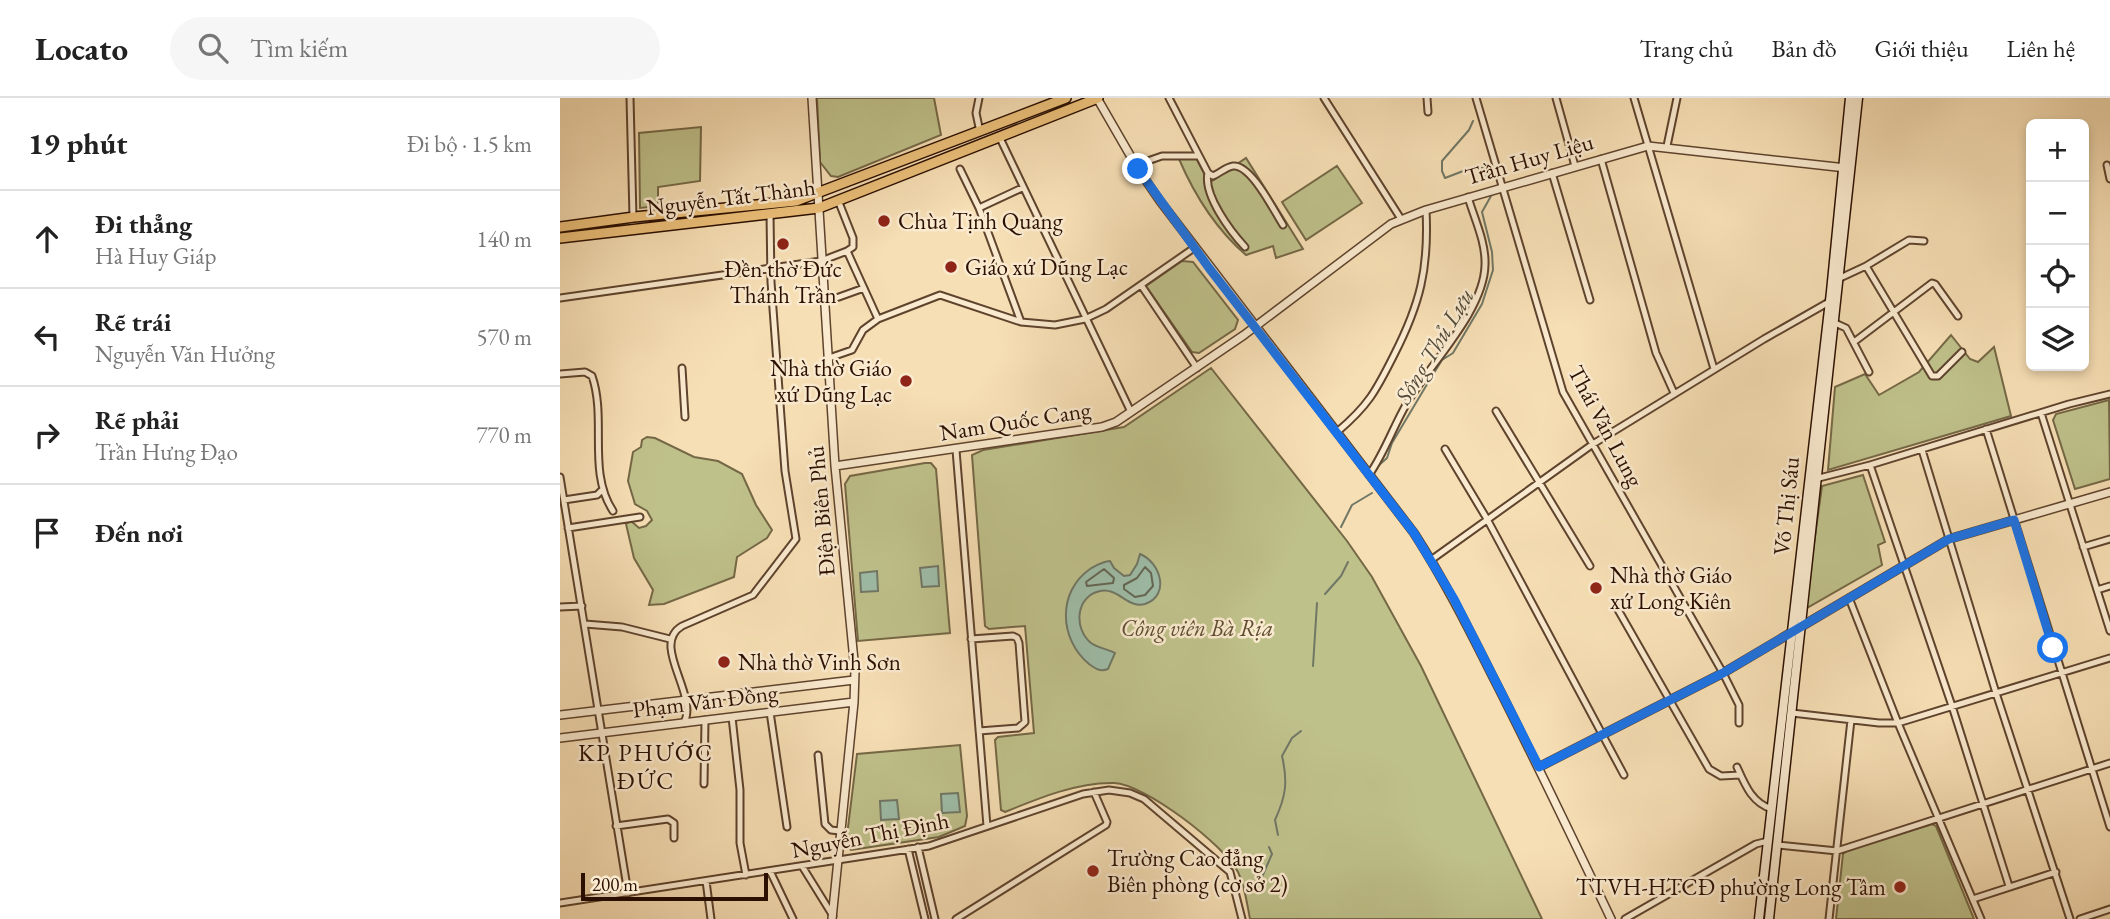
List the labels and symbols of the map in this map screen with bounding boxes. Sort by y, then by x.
street label: Trần Huy Liệu [1461,126,1597,192]
route end [1122,153,1153,184]
street label: Nguyễn Tất Thành [645,172,817,222]
place label: Chùa Tịnh Quang [898,206,1064,236]
marker: Chùa Tịnh Quang [876,213,892,229]
marker: Đền thờ Đức Thánh Trần [775,236,791,252]
place label: Giáo xứ Dũng Lạc [965,252,1128,282]
place label: Đền thờ Đức Thánh Trần [724,254,842,310]
marker: Giáo xứ Dũng Lạc [943,259,959,275]
water label: Sông Thủ Lựu [1387,282,1481,411]
place label: Nhà thờ Giáo xứ Dũng Lạc [770,353,892,409]
street label: Thái Văn Lung [1561,360,1651,493]
marker: Nhà thờ Giáo xứ Dũng Lạc [898,373,914,389]
street label: Nam Quốc Cang [937,394,1094,448]
street label: Điện Biên Phủ [800,445,842,577]
street label: Võ Thị Sáu [1766,455,1806,557]
place label: Nhà thờ Giáo xứ Long Kiên [1610,560,1732,616]
marker: Nhà thờ Giáo xứ Long Kiên [1588,580,1604,596]
park label: Công viên Bà Rịa [1121,613,1273,643]
route start [2037,632,2068,663]
place label: Nhà thờ Vinh Sơn [738,647,901,677]
marker: Nhà thờ Vinh Sơn [716,654,732,670]
street label: Phạm Văn Đồng [631,677,780,725]
district label: KP PHƯỚC ĐỨC [578,737,714,796]
street label: Nguyễn Thị Định [789,805,952,865]
place label: Trường Cao đẳng Biên phòng (cơ sở 2) [1107,843,1288,899]
marker: Trường Cao đẳng Biên phòng (cơ sở 2) [1085,863,1101,879]
scale bar [581,870,768,902]
place label: TTVH-HTCĐ phường Long Tâm [1576,872,1886,902]
marker: TTVH-HTCĐ phường Long Tâm [1892,879,1908,895]

